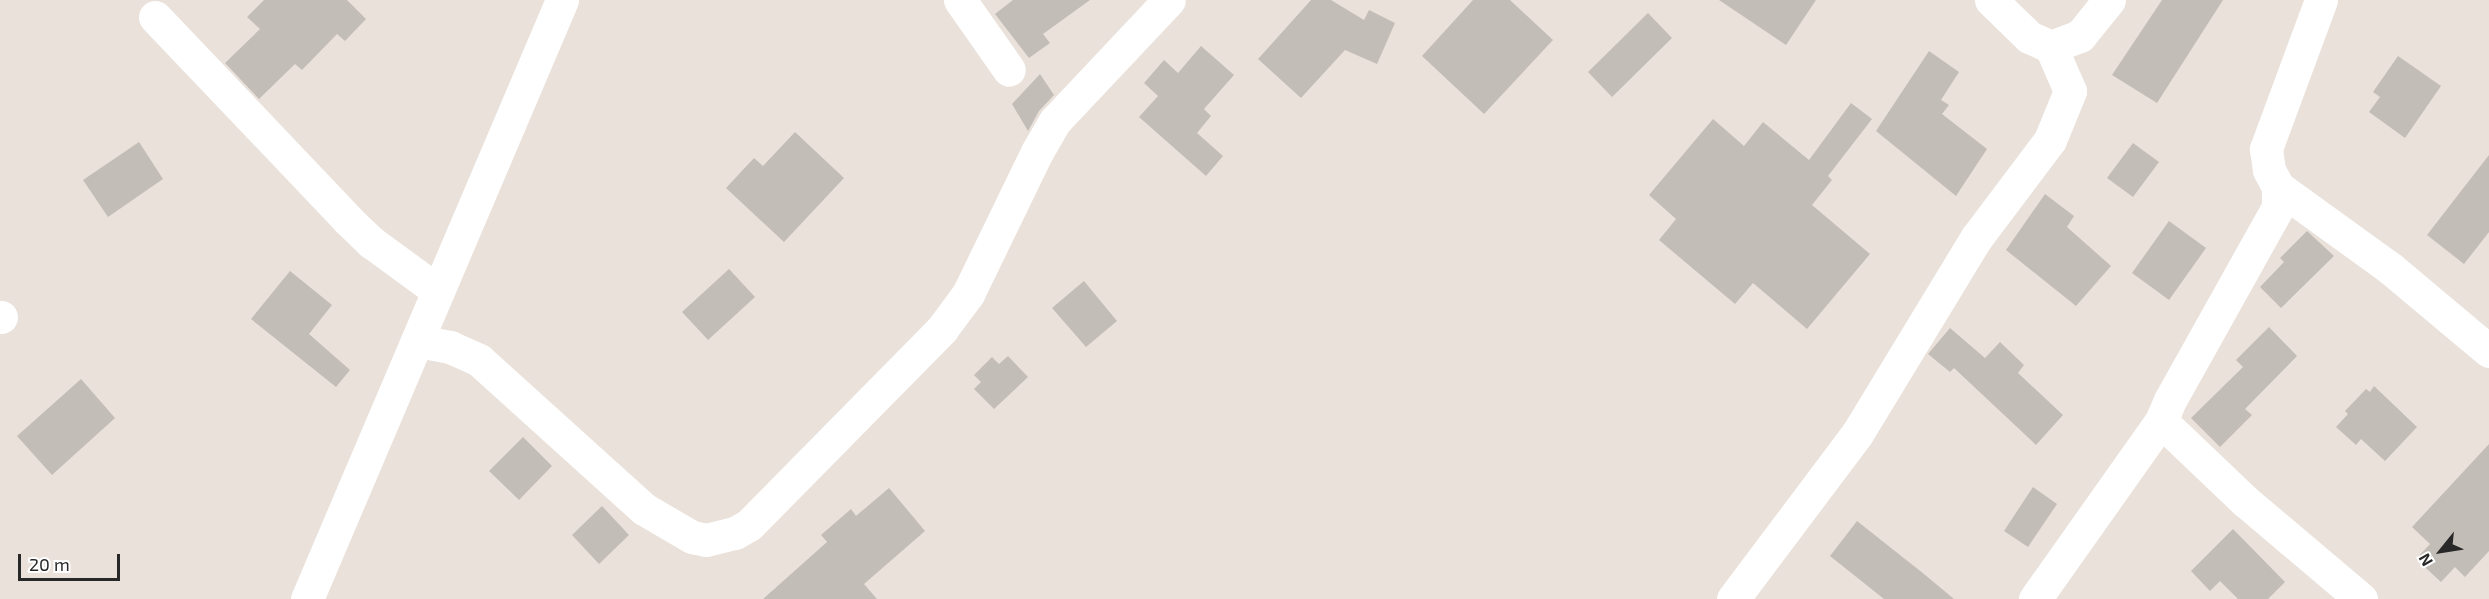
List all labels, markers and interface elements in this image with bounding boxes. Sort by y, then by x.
north arrow [2411,521,2471,581]
scale bar [21,542,123,580]
text: N [2414,550,2436,570]
text: 20 m [29,553,70,575]

